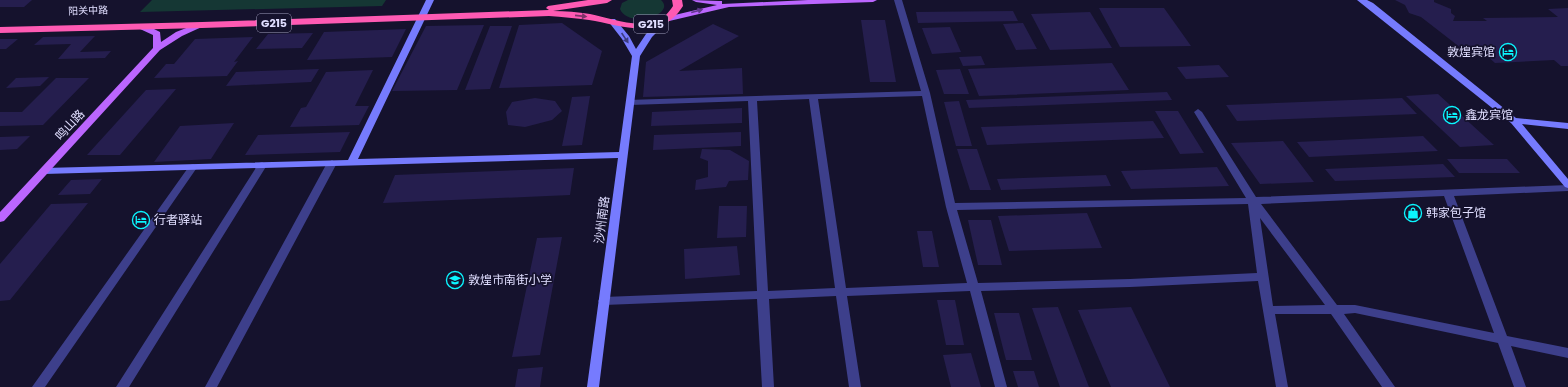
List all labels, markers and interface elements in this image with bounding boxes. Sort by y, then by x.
street label: 阳关中路 [68,2,108,19]
one-way arrow [691,8,703,14]
one-way arrow [575,13,587,19]
road number: G215 [257,14,291,32]
road number: G215 [634,15,668,33]
one-way arrow [621,33,629,43]
hotel icon: 敦煌宾馆 [1498,42,1518,62]
place label: 敦煌宾馆 [1447,43,1495,60]
hotel icon: 鑫龙宾馆 [1442,105,1462,125]
street label: 鸣山路 [51,106,88,144]
place label: 鑫龙宾馆 [1465,106,1513,123]
street label: 沙州南路 [590,195,613,245]
shop icon: 韩家包子馆 [1403,203,1423,223]
place label: 韩家包子馆 [1426,204,1486,221]
hotel icon: 行者驿站 [131,210,151,230]
place label: 行者驿站 [154,211,202,228]
school or university icon: 敦煌市南街小学 [445,270,465,290]
place label: 敦煌市南街小学 [468,271,552,288]

